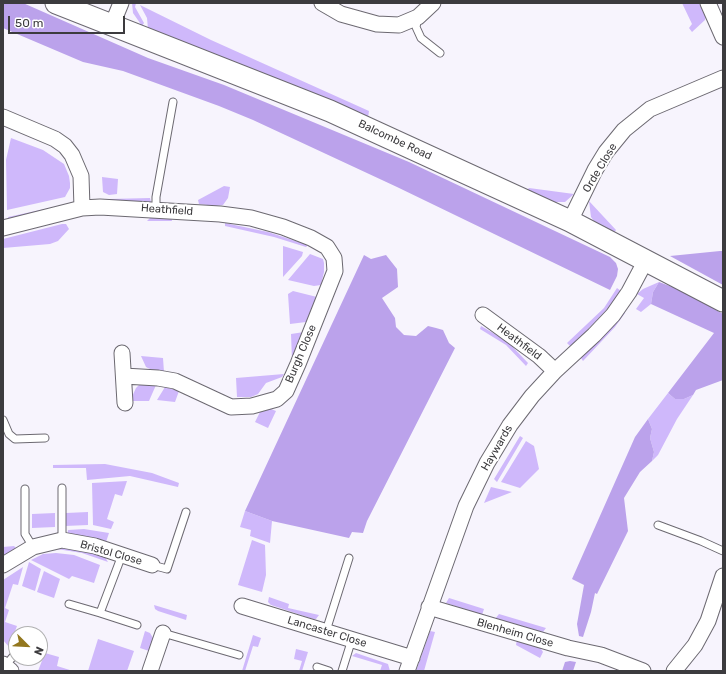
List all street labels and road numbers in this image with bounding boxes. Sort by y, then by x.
street label: Balcombe Road [356,117,434,163]
street label: Orde Close [580,141,620,195]
street label: Heathfield [140,202,194,218]
street label: Heathfield [494,321,544,363]
street label: Burgh Close [283,323,319,385]
street label: Haywards [479,423,515,473]
street label: Bristol Close [78,538,144,568]
street label: Lancaster Close [286,614,368,650]
street label: Blenheim Close [475,616,555,650]

